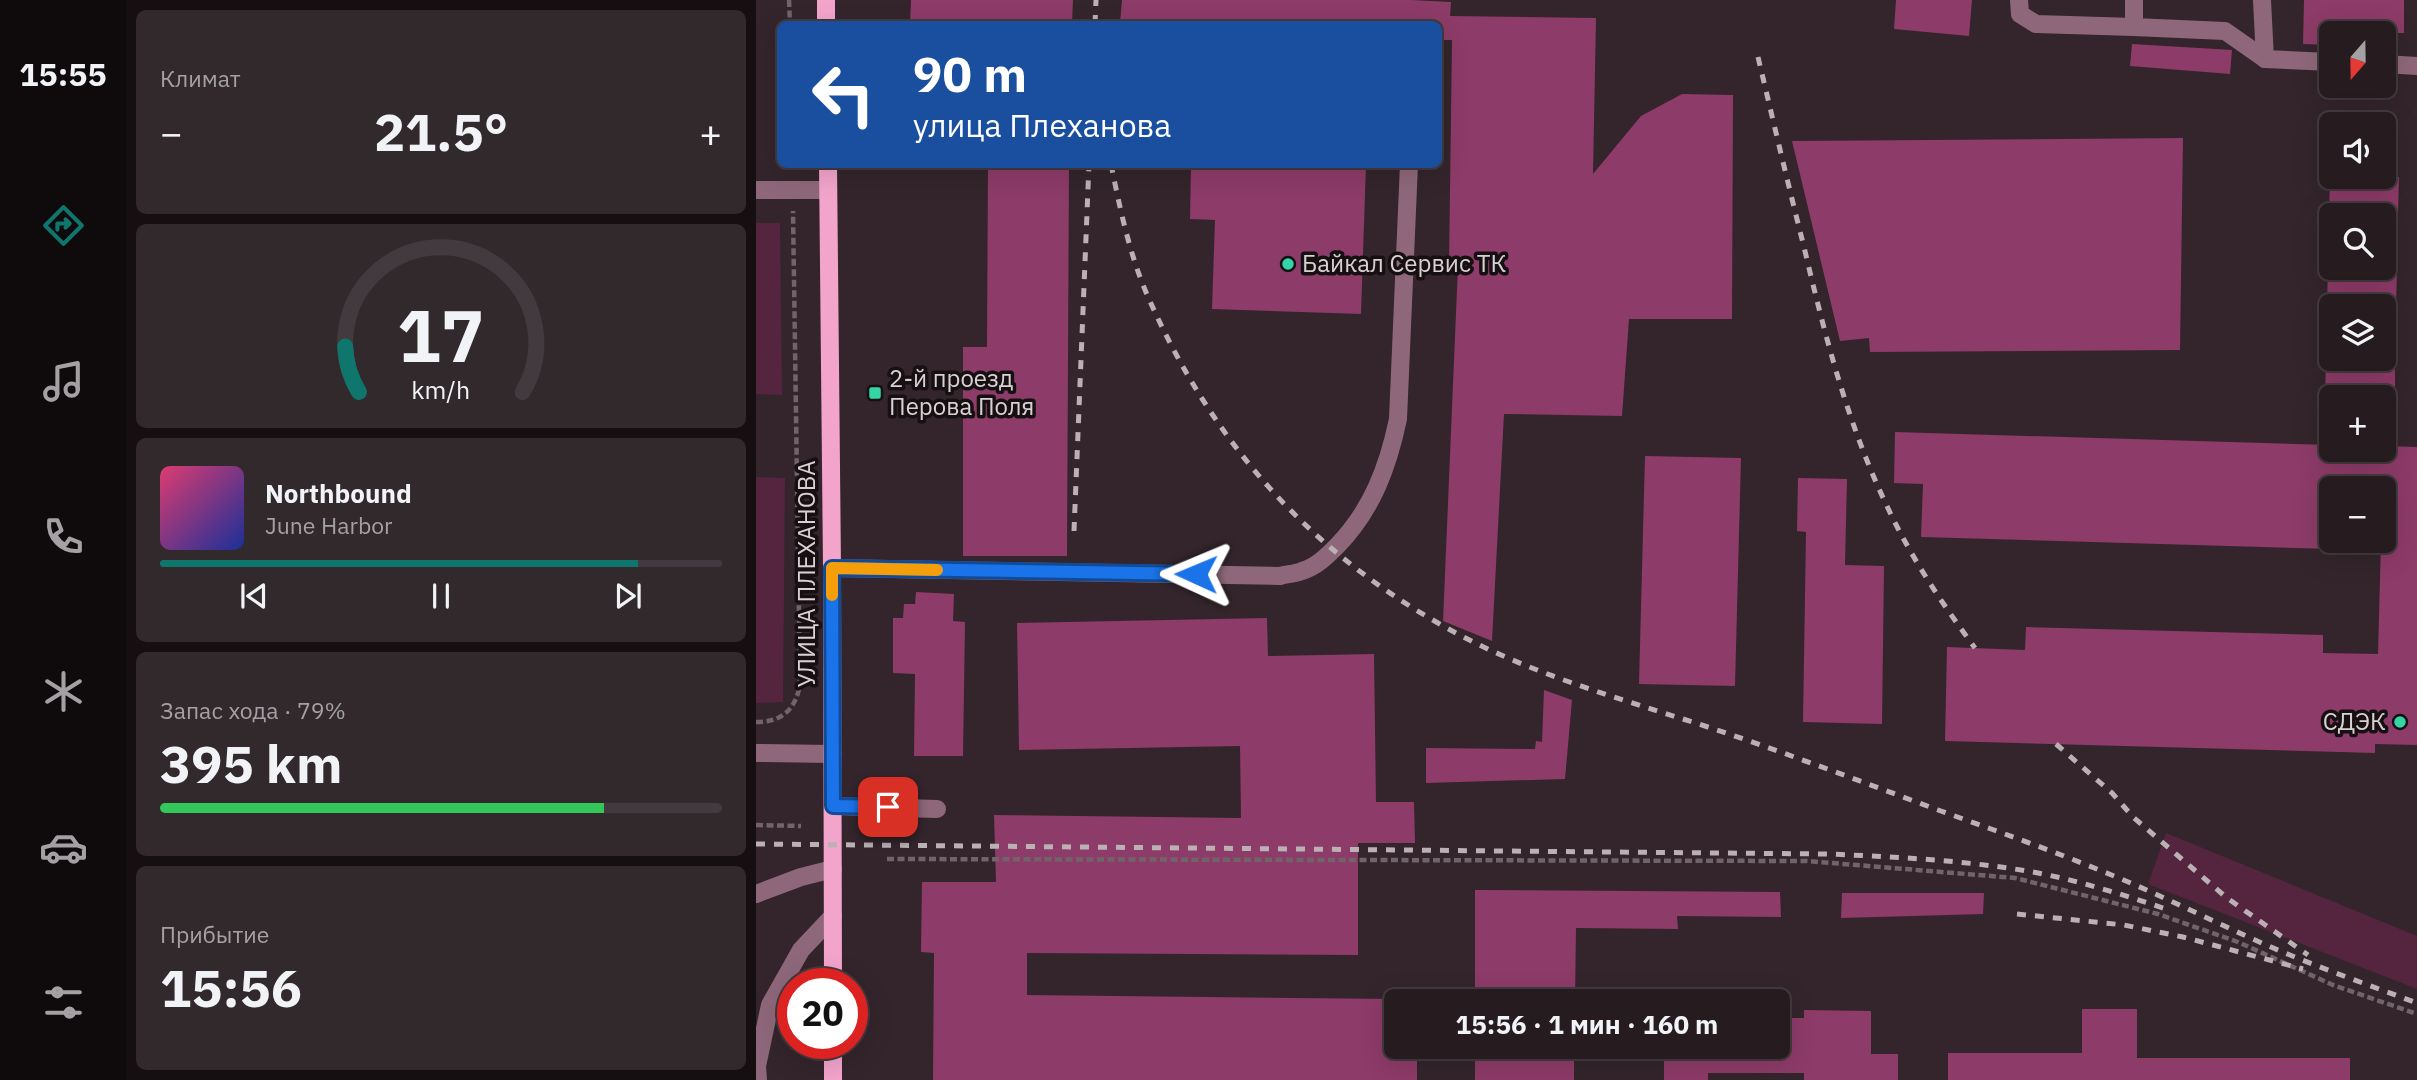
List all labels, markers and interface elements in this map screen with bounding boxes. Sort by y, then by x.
north arrow [2319,21,2396,98]
map controls [2319,21,2396,553]
text: 90 m [913,42,1027,105]
icon: left [798,49,889,140]
text: 15:55 [19,53,107,95]
text: Климат [160,63,241,93]
text: 21.5° [374,98,508,165]
text: улица Плеханова [913,104,1171,146]
text: − [160,108,183,157]
text: + [699,108,722,157]
button: sound [2319,112,2396,189]
icon: directions [39,201,88,250]
button: search [2319,203,2396,280]
place label: Байкал Сервис ТК [1302,247,1506,279]
marker: Байкал Сервис ТК [1280,256,1296,272]
text: 17 [397,287,485,382]
button: layers [2319,294,2396,371]
icon: music [39,357,88,406]
place label: 2-й проезд Перова Поля [889,362,1034,422]
text: km/h [412,373,470,406]
marker: 2-й проезд Перова Поля [867,385,883,401]
button: + [2319,385,2396,462]
street label: УЛИЦА ПЛЕХАНОВА [790,460,822,688]
text: Northbound [265,476,412,510]
button: − [2319,476,2396,553]
text: June Harbor [265,510,393,540]
icon: phone [39,512,88,561]
position arrow [1159,537,1233,611]
icon: previous [235,577,273,615]
icon: pause [422,577,460,615]
icon: next [609,577,647,615]
icon: climate [39,667,88,716]
text: Запас хода · 79% [160,695,346,725]
place label: СДЭК [2323,705,2386,737]
marker: СДЭК [2392,714,2408,730]
text: 395 km [160,730,342,797]
pin [858,777,918,837]
icon: arrive [869,788,907,826]
icon: car [39,823,88,872]
text: Прибытие [160,919,269,949]
text: 15:56 [160,954,302,1021]
speed limit sign: 20 [777,968,868,1059]
icon: filters [39,978,88,1027]
text: 15:56 · 1 мин · 160 m [1456,1007,1718,1041]

